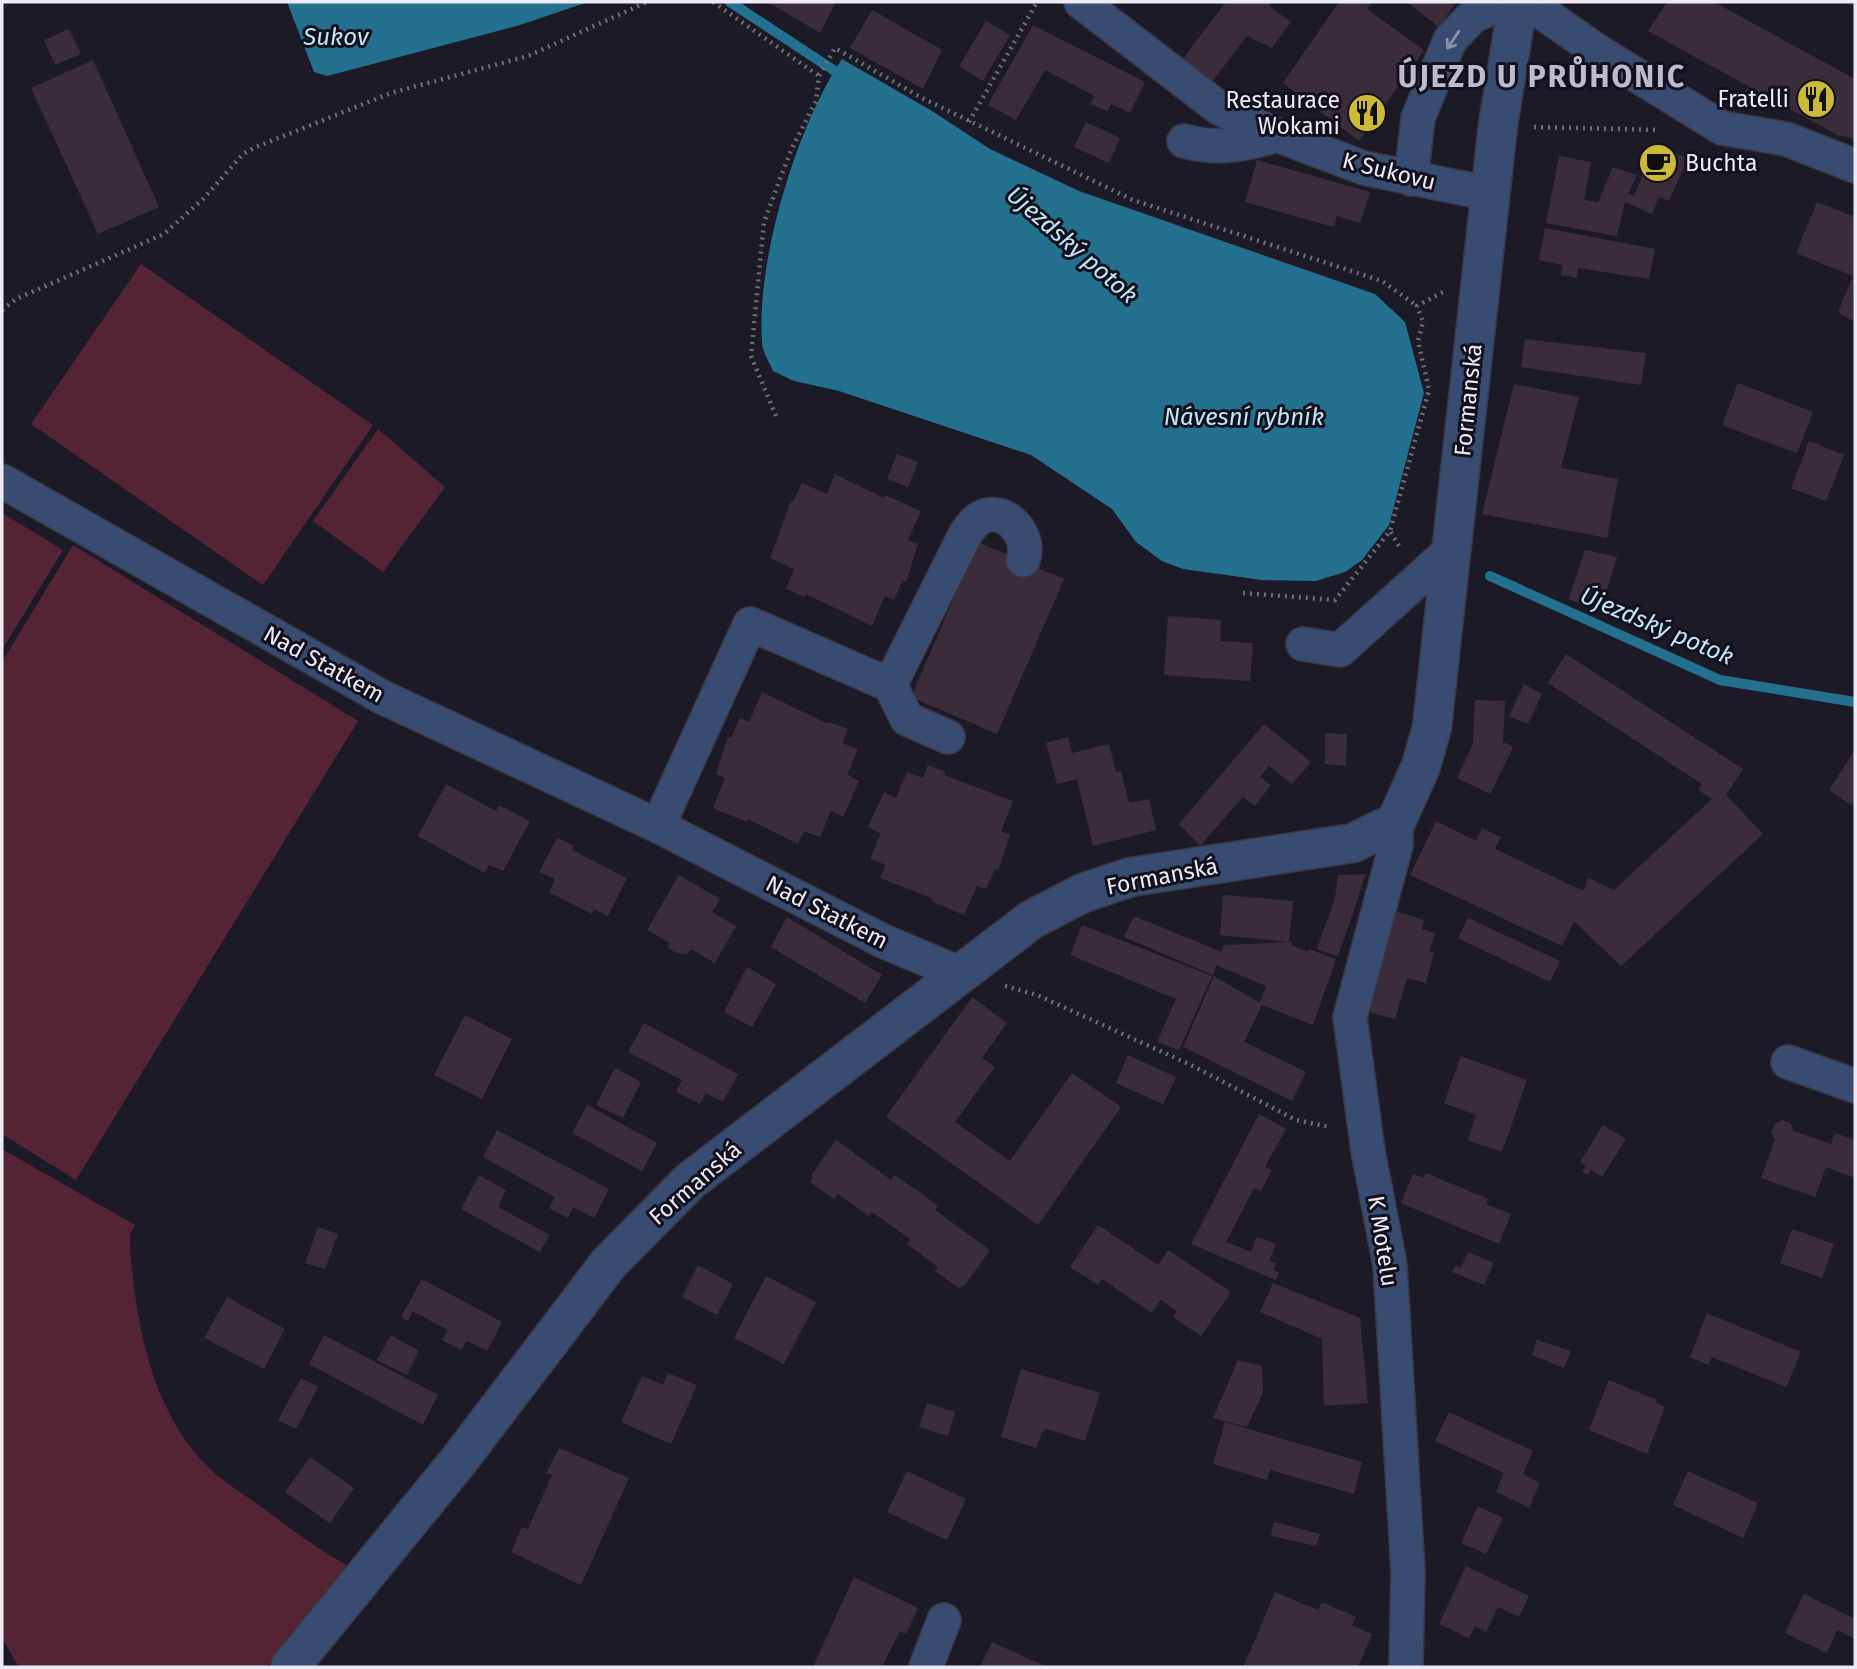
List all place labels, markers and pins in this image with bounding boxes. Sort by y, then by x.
restaurant icon: Fratelli [1795,78,1837,120]
place label: Fratelli [1717,85,1789,113]
place label: Restaurace Wokami [1225,86,1340,140]
restaurant icon: Restaurace Wokami [1346,92,1388,134]
cafe icon: Buchta [1637,142,1679,184]
place label: Buchta [1685,149,1758,177]

